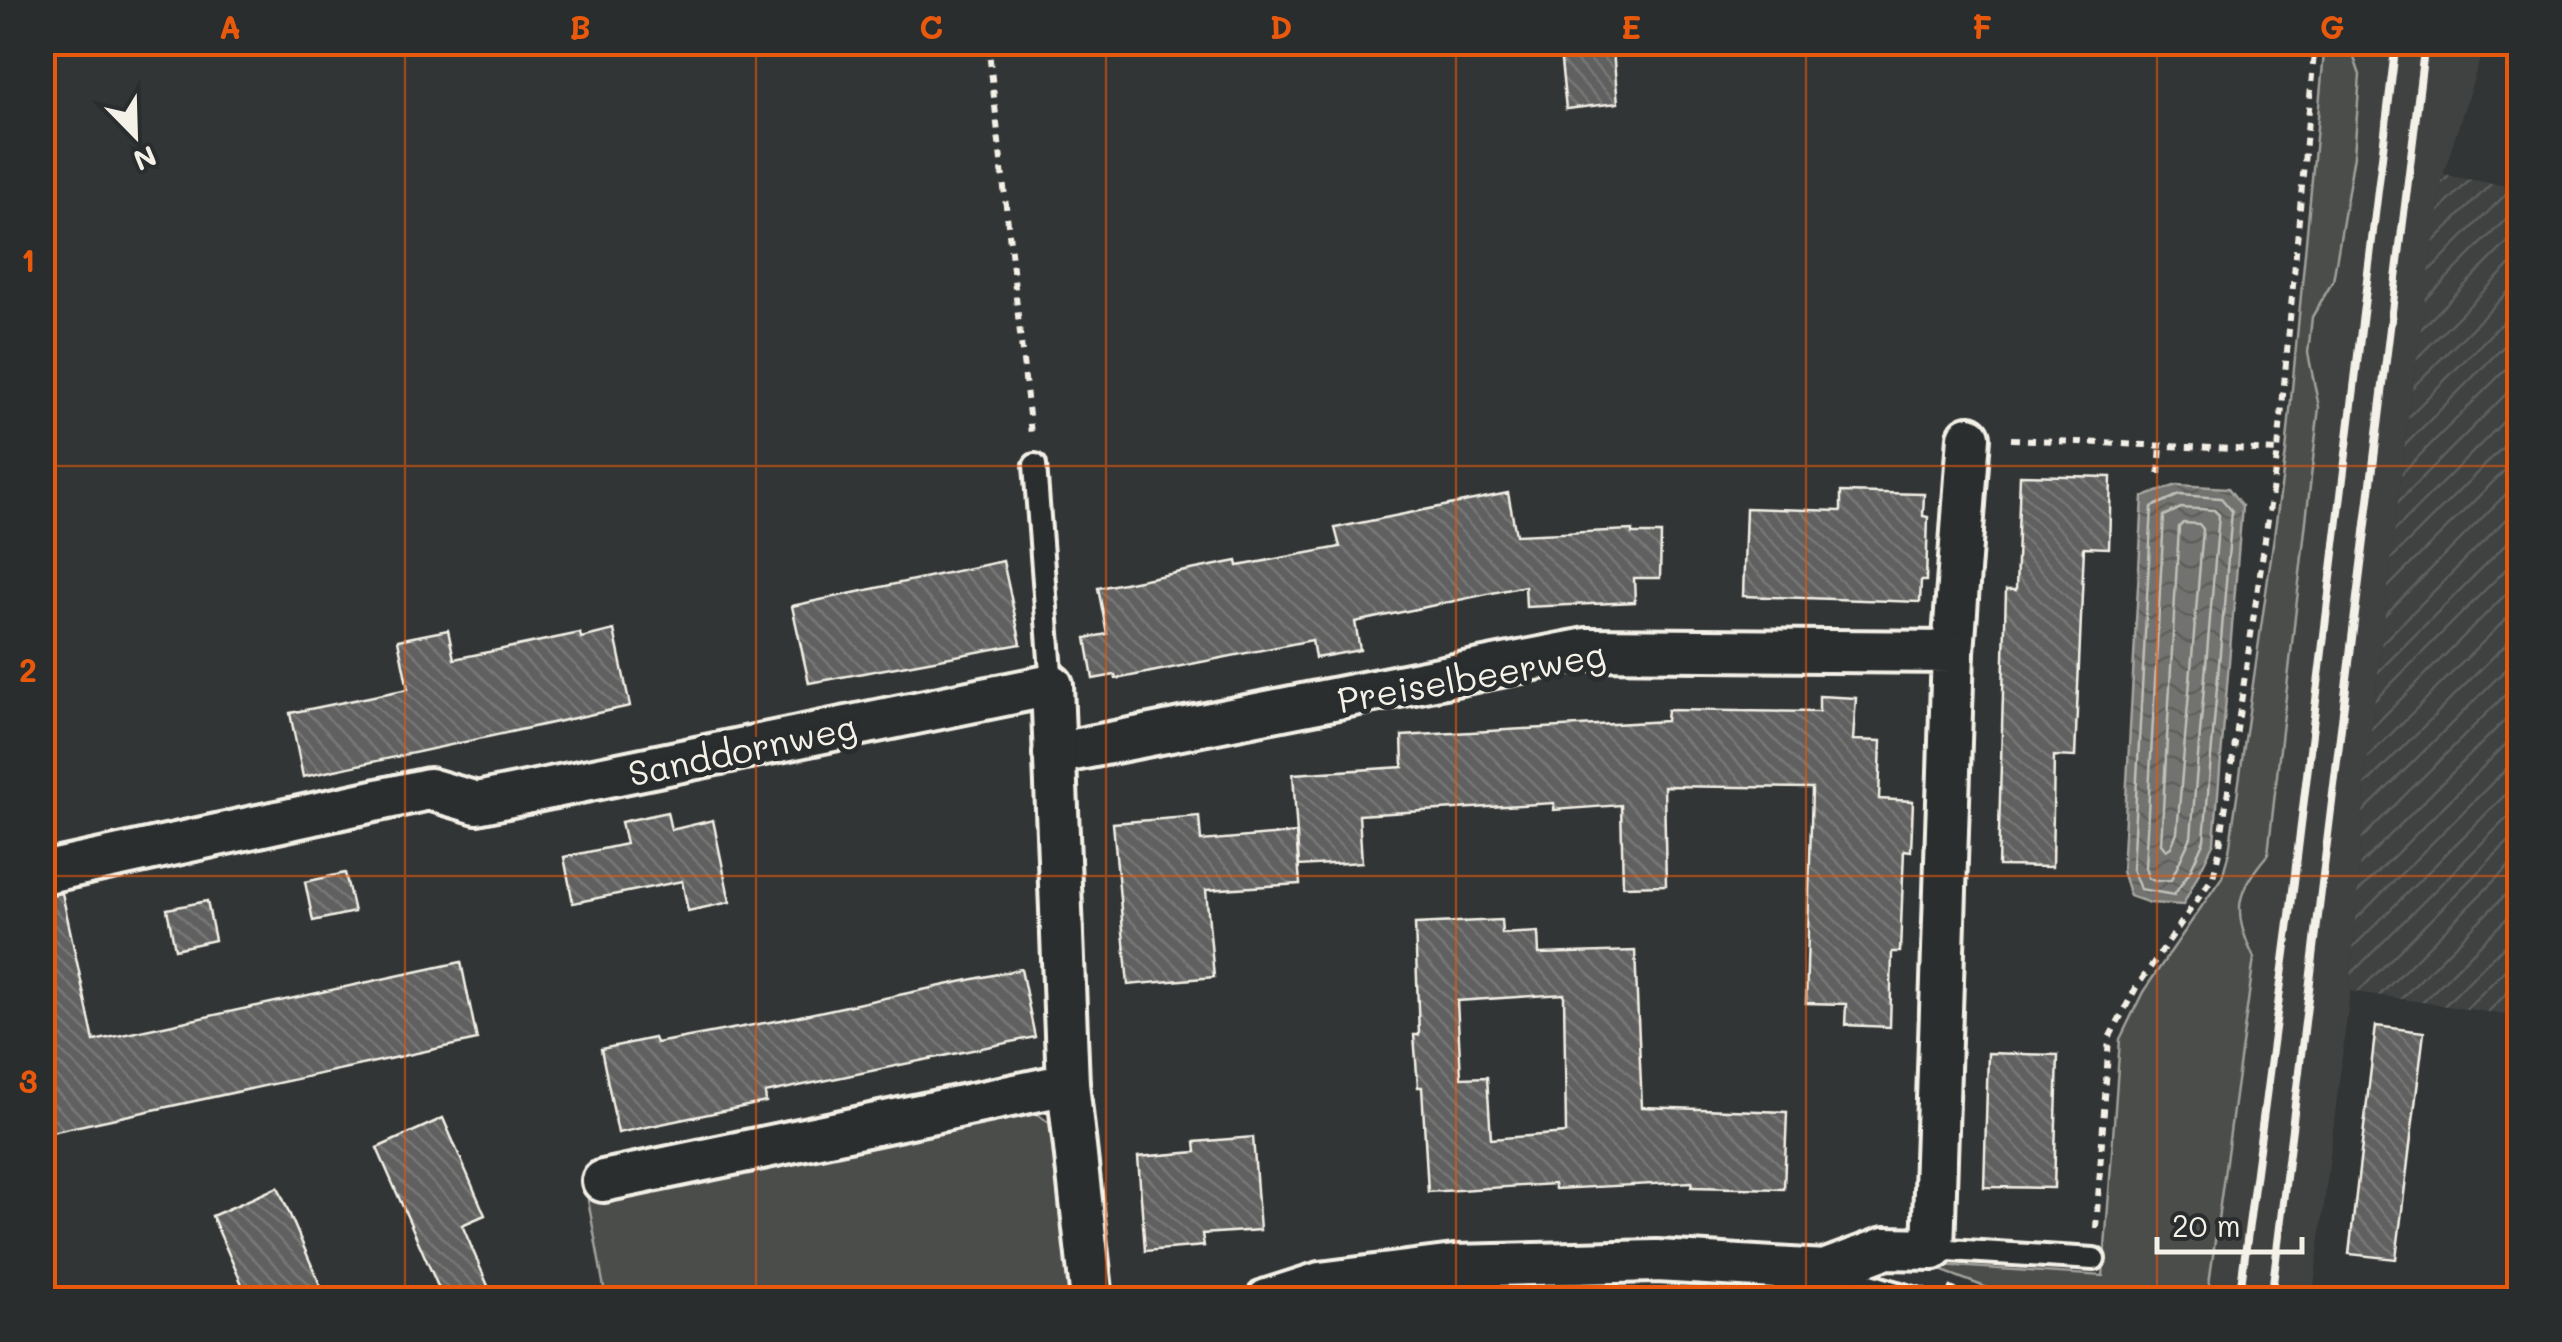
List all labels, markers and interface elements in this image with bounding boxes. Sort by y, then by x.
text: A [219,5,241,47]
text: B [569,5,591,47]
text: C [919,5,943,47]
text: D [1270,5,1292,47]
text: E [1621,5,1641,47]
text: F [1972,5,1992,47]
text: G [2320,5,2344,47]
north arrow [85,85,185,185]
text: N [128,138,162,180]
text: 1 [21,238,35,280]
street label: Preiselbeerweg [1334,630,1608,722]
text: 2 [19,648,37,690]
street label: Sanddornweg [624,702,860,796]
text: 3 [18,1059,38,1101]
scale bar [2157,1192,2302,1254]
text: 20 m [2172,1205,2241,1245]

